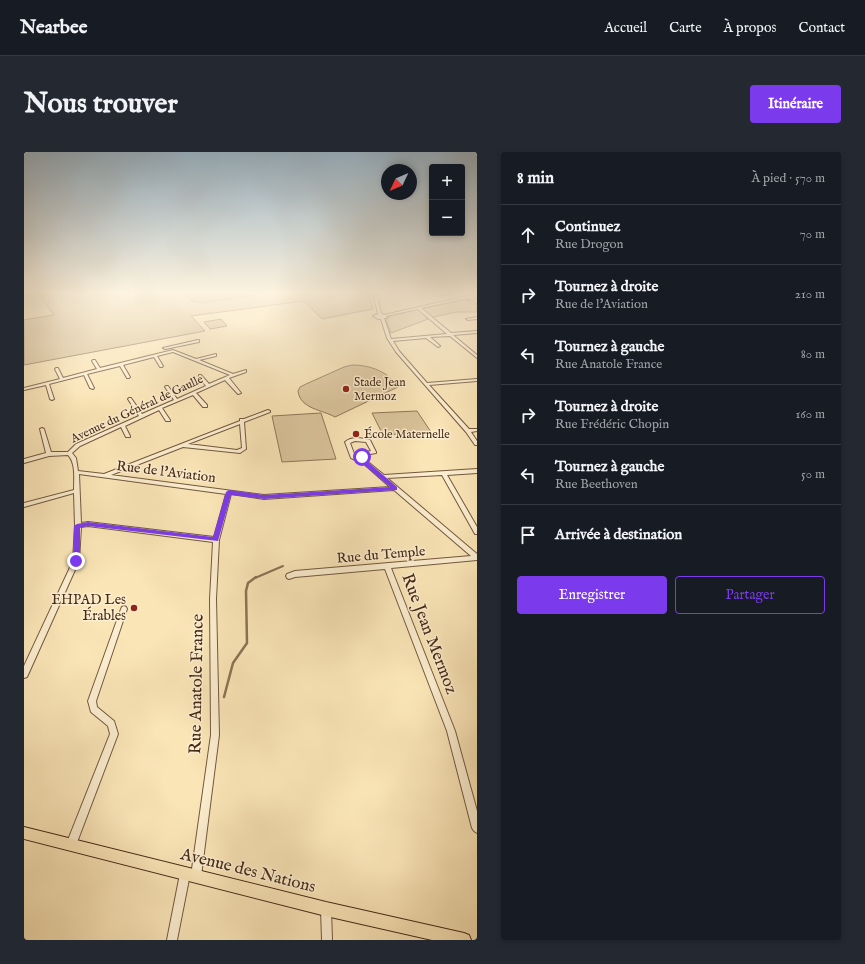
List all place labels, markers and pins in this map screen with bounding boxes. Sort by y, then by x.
place label: Stade Jean Mermoz [354,375,406,404]
marker: Stade Jean Mermoz [341,384,351,394]
place label: École Maternelle [364,426,450,442]
marker: École Maternelle [351,429,361,439]
place label: EHPAD Les Érables [51,591,126,625]
marker: EHPAD Les Érables [129,603,139,613]

